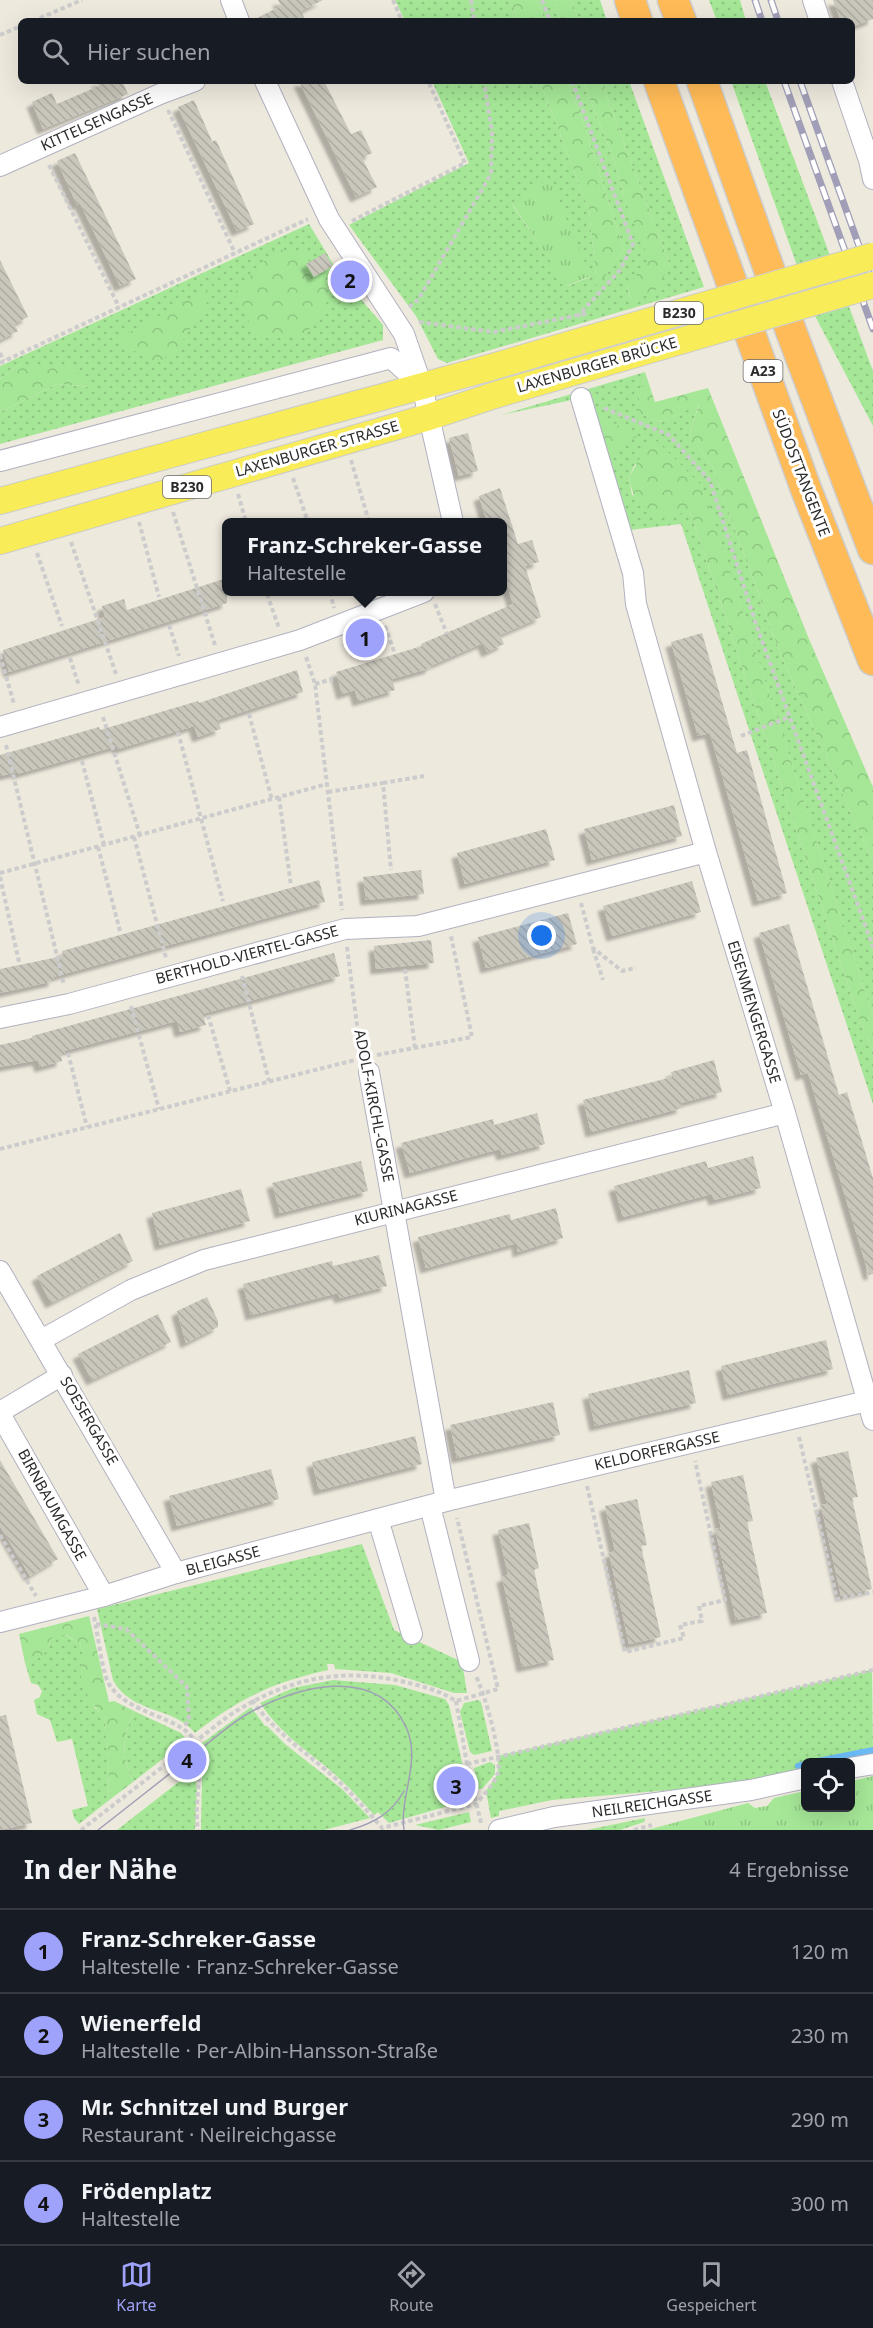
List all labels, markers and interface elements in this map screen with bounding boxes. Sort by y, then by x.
search box [18,18,855,84]
icon: search [39,35,72,68]
text: Hier suchen [87,36,211,66]
street label: KITTELSENGASSE [37,87,156,155]
pin: 2 [330,258,370,302]
road number: B230 [655,302,703,324]
street label: LAXENBURGER BRÜCKE [514,332,679,396]
road number: A23 [744,360,783,382]
street label: SÜDOSTTANGENTE [769,406,835,539]
street label: LAXENBURGER STRASSE [233,415,401,481]
road number: B230 [163,476,211,498]
popup [222,518,507,596]
text: Franz-Schreker-Gasse [247,529,482,559]
text: Haltestelle [247,559,346,586]
pin: 1 [346,616,385,660]
street label: BERTHOLD-VIERTEL-GASSE [153,920,340,988]
your location [527,921,556,950]
street label: EISENMENGERGASSE [724,938,786,1086]
street label: ADOLF-KIRCHL-GASSE [350,1028,400,1184]
street label: KIURINAGASSE [352,1185,459,1230]
street label: SOESERGASSE [56,1372,123,1469]
street label: KELDORFERGASSE [592,1426,722,1474]
street label: BIRNBAUMGASSE [14,1445,92,1564]
street label: BLEIGASSE [183,1540,262,1580]
pin: 4 [168,1738,207,1782]
map controls [801,1758,855,1812]
button: locate [801,1758,855,1812]
pin: 3 [436,1764,476,1808]
street label: NEILREICHGASSE [590,1785,713,1821]
text: In der Nähe [24,1851,177,1887]
text: 4 Ergebnisse [729,1856,849,1883]
text: Franz-Schreker-Gasse [81,1923,316,1953]
text: 1 [38,1938,49,1965]
text: 120 m [791,1938,849,1965]
text: Haltestelle · Franz-Schreker-Gasse [81,1953,399,1980]
text: Wienerfeld [81,2007,201,2037]
text: 2 [38,2022,49,2049]
text: 230 m [791,2022,849,2049]
text: Haltestelle · Per-Albin-Hansson-Straße [81,2037,438,2064]
text: Mr. Schnitzel und Burger [81,2091,348,2121]
text: 3 [38,2106,49,2133]
text: 290 m [791,2106,849,2133]
text: Restaurant · Neilreichgasse [81,2121,337,2148]
text: Frödenplatz [81,2175,212,2205]
text: 4 [38,2190,49,2217]
text: 300 m [791,2190,849,2217]
text: Haltestelle [81,2205,180,2232]
tab: Karte [116,2258,157,2316]
tab: Route [389,2258,434,2316]
tab: Gespeichert [666,2258,757,2316]

